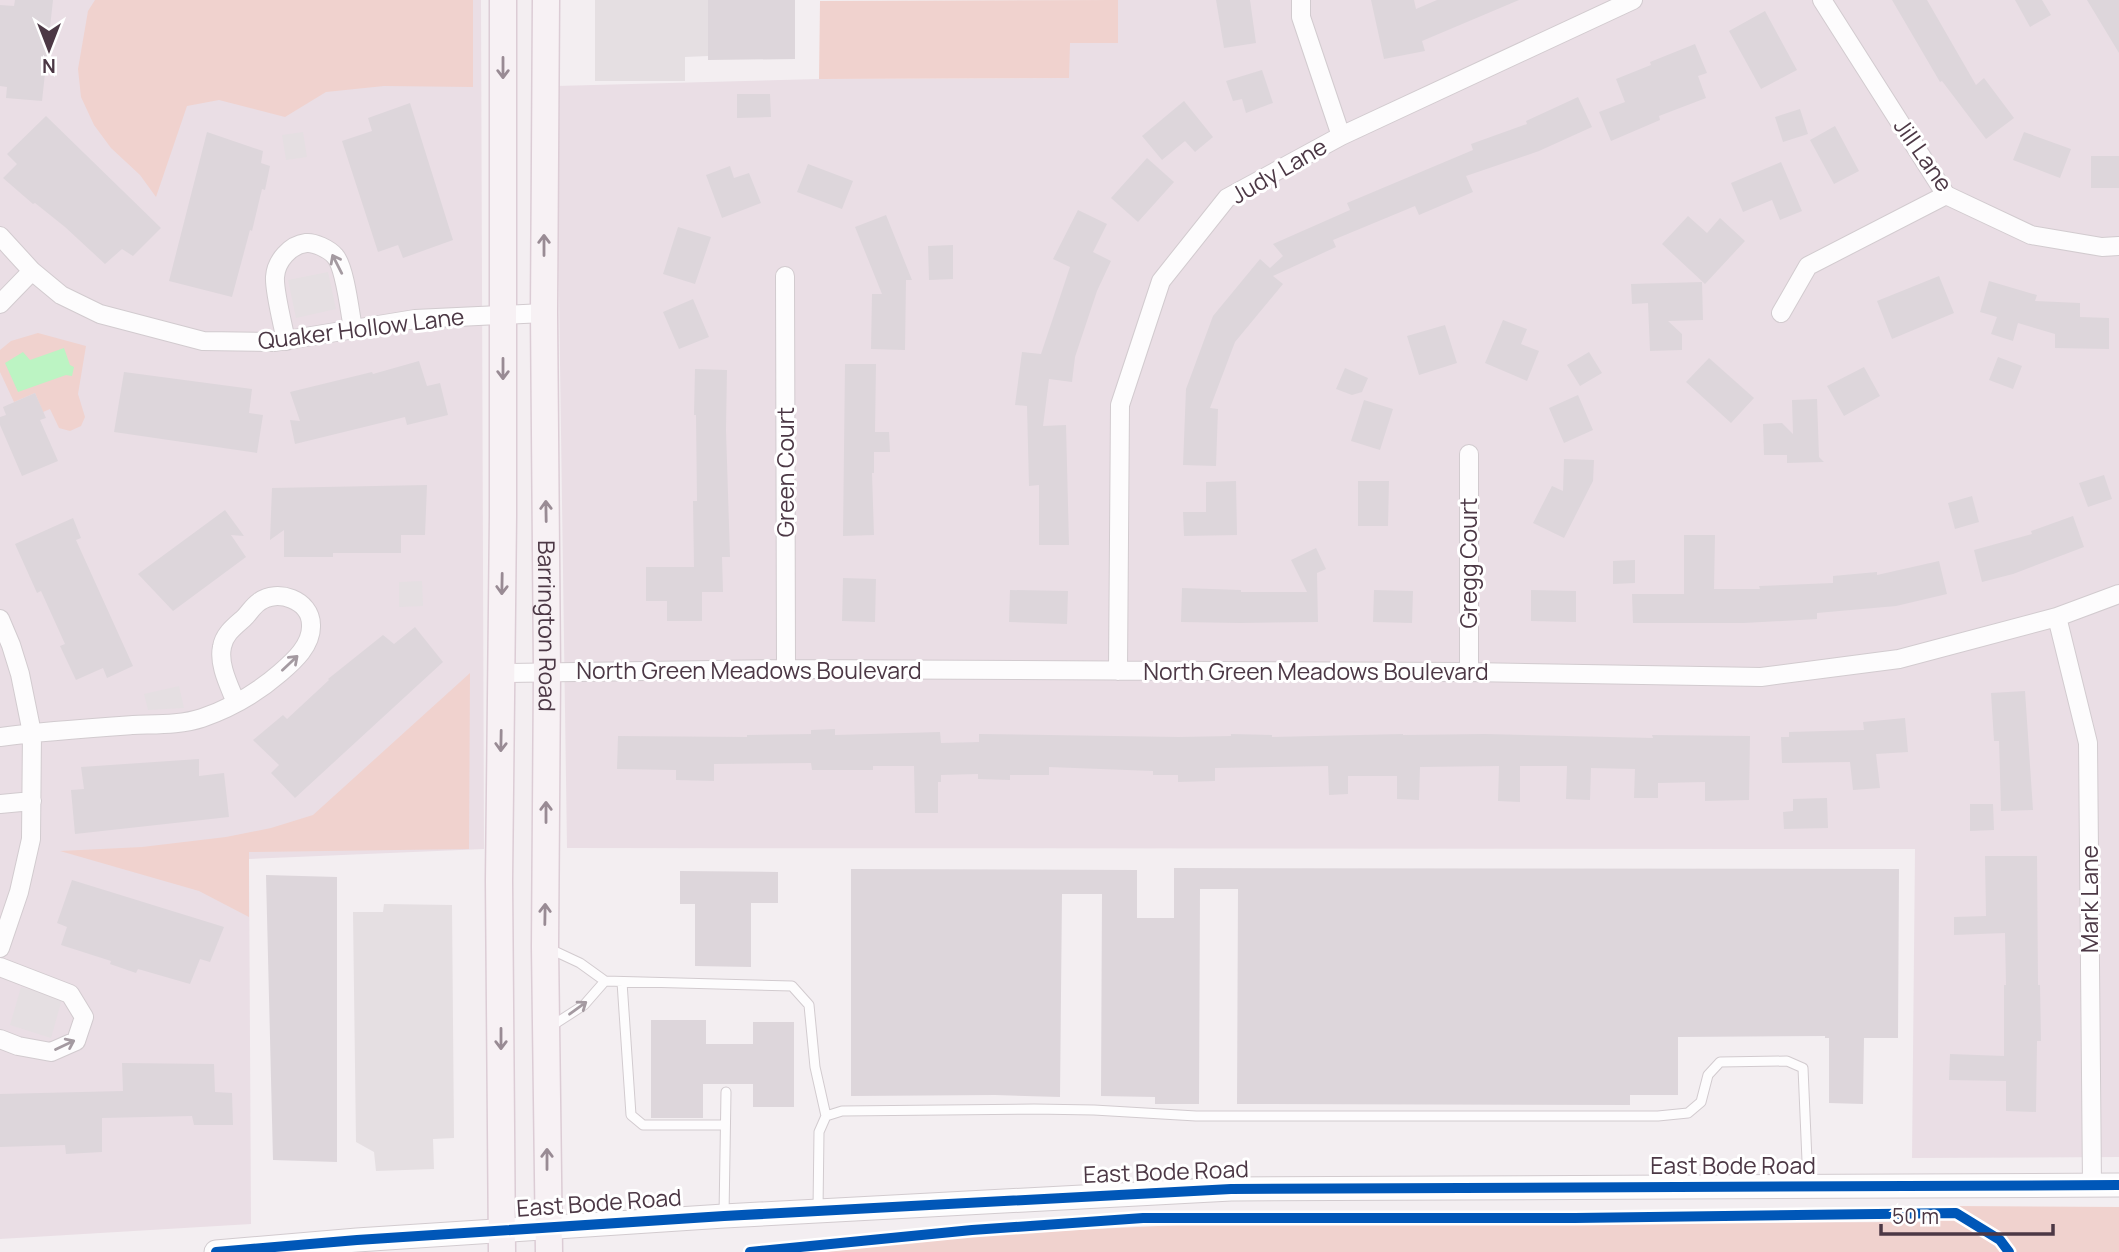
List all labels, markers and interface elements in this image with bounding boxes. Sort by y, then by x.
north arrow [14,14,84,84]
text: N [42,53,56,79]
one-way arrow [496,56,510,79]
street label: Jill Lane [1887,111,1961,198]
street label: Judy Lane [1224,130,1333,211]
one-way arrow [537,234,551,257]
one-way arrow [329,255,343,275]
street label: Quaker Hollow Lane [256,299,466,357]
one-way arrow [496,357,510,380]
street label: Green Court [769,407,801,537]
street label: Gregg Court [1452,498,1484,628]
one-way arrow [539,500,553,523]
street label: Barrington Road [531,540,564,712]
one-way arrow [495,573,509,596]
street label: North Green Meadows Boulevard [576,654,922,686]
one-way arrow [282,655,299,672]
street label: North Green Meadows Boulevard [1143,655,1489,687]
one-way arrow [494,729,508,752]
one-way arrow [539,801,553,824]
street label: Mark Lane [2073,845,2105,953]
one-way arrow [538,902,552,925]
one-way arrow [568,1001,587,1015]
one-way arrow [494,1028,508,1051]
one-way arrow [54,1038,75,1052]
one-way arrow [540,1148,554,1171]
street label: East Bode Road [1650,1149,1816,1181]
street label: East Bode Road [1083,1152,1249,1190]
street label: East Bode Road [515,1180,683,1224]
scale bar [1881,1192,2052,1236]
text: 50 m [1892,1202,1939,1230]

